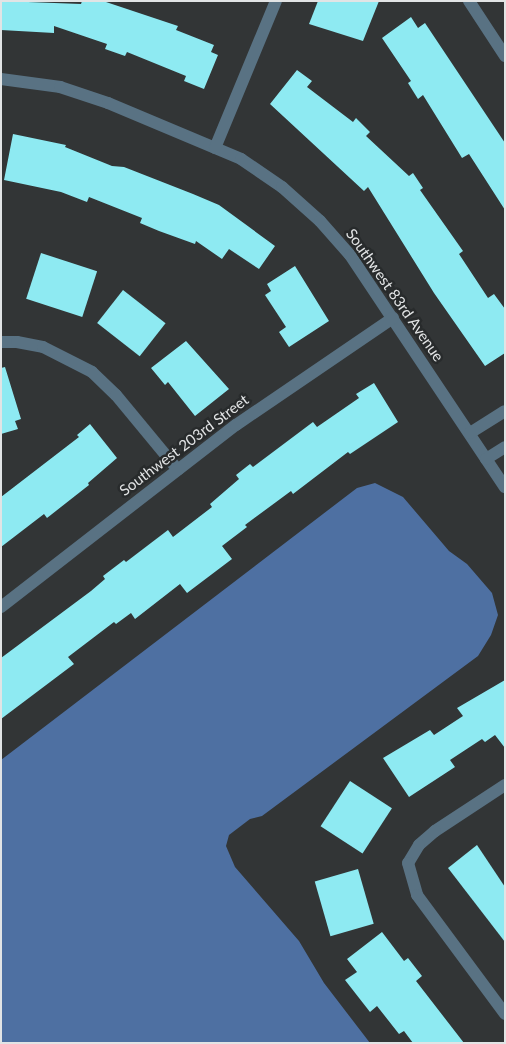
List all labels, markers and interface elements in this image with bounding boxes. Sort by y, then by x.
street label: Southwest 83rd Avenue [342,225,448,365]
street label: Southwest 203rd Street [116,391,252,499]

